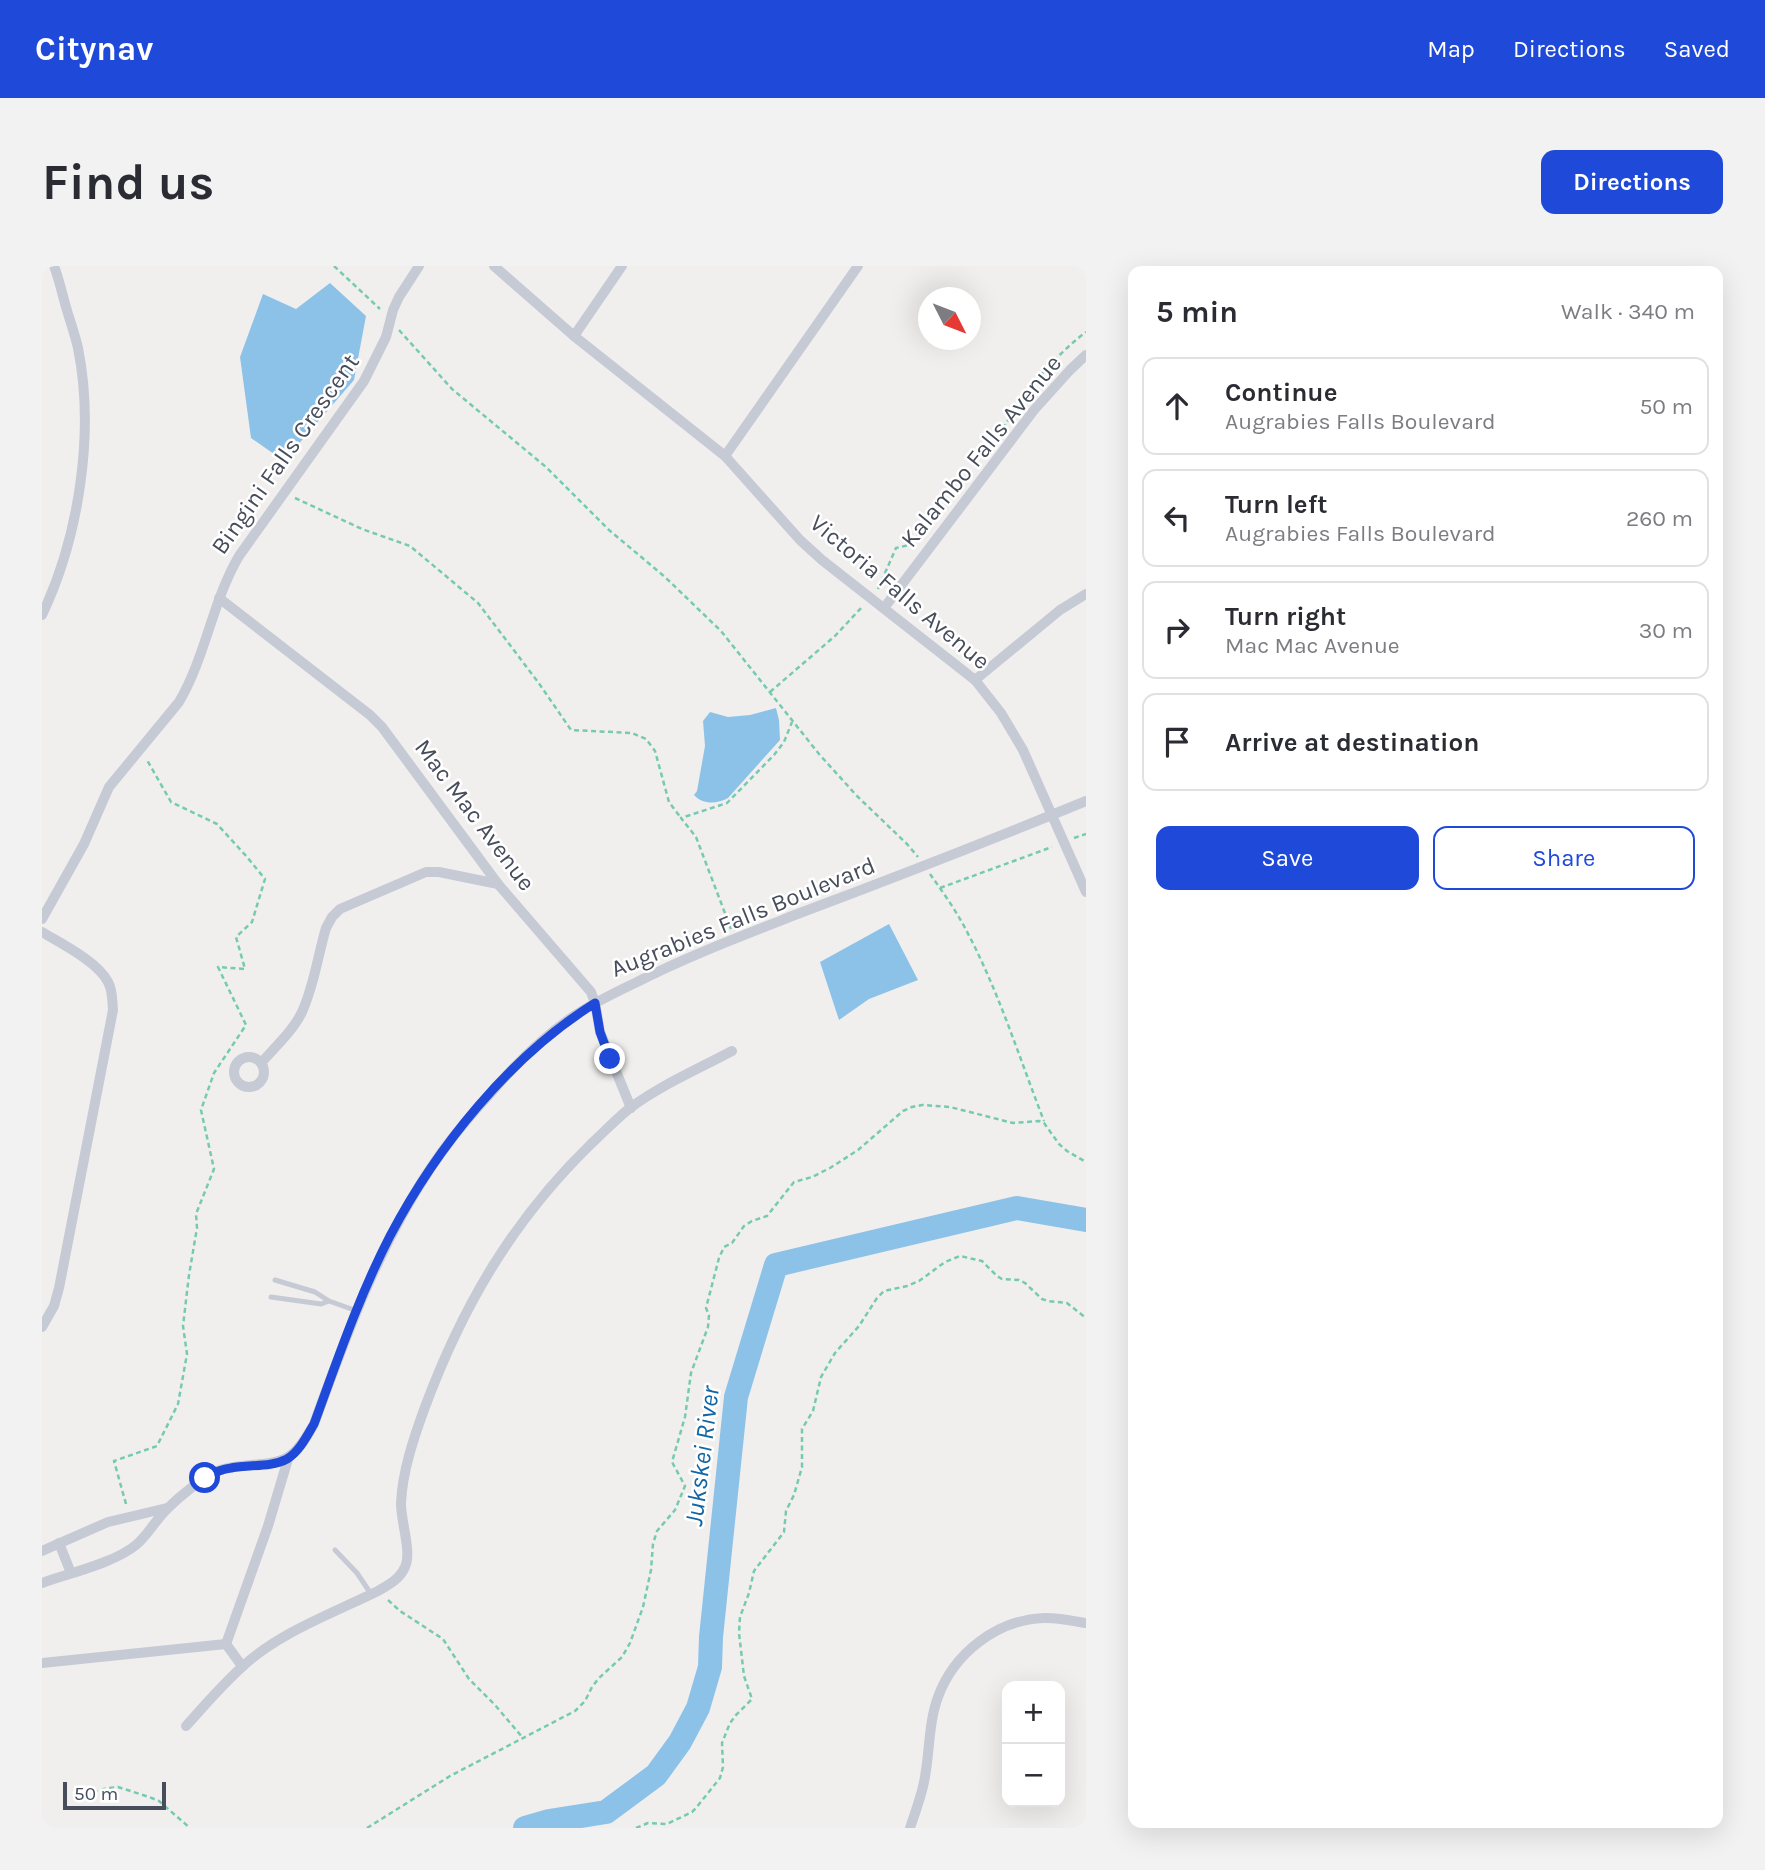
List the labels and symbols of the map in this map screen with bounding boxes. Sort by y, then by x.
north arrow [918,287,981,350]
street label: Bingini Falls Crescent [205,348,365,560]
street label: Kalambo Falls Avenue [895,349,1067,553]
street label: Victoria Falls Avenue [804,509,996,675]
street label: Mac Mac Avenue [409,734,541,896]
street label: Augrabies Falls Boulevard [607,851,879,983]
route end [594,1043,625,1074]
water label: Jukskei River [678,1383,726,1528]
route start [189,1462,220,1493]
scale bar [63,1779,166,1811]

